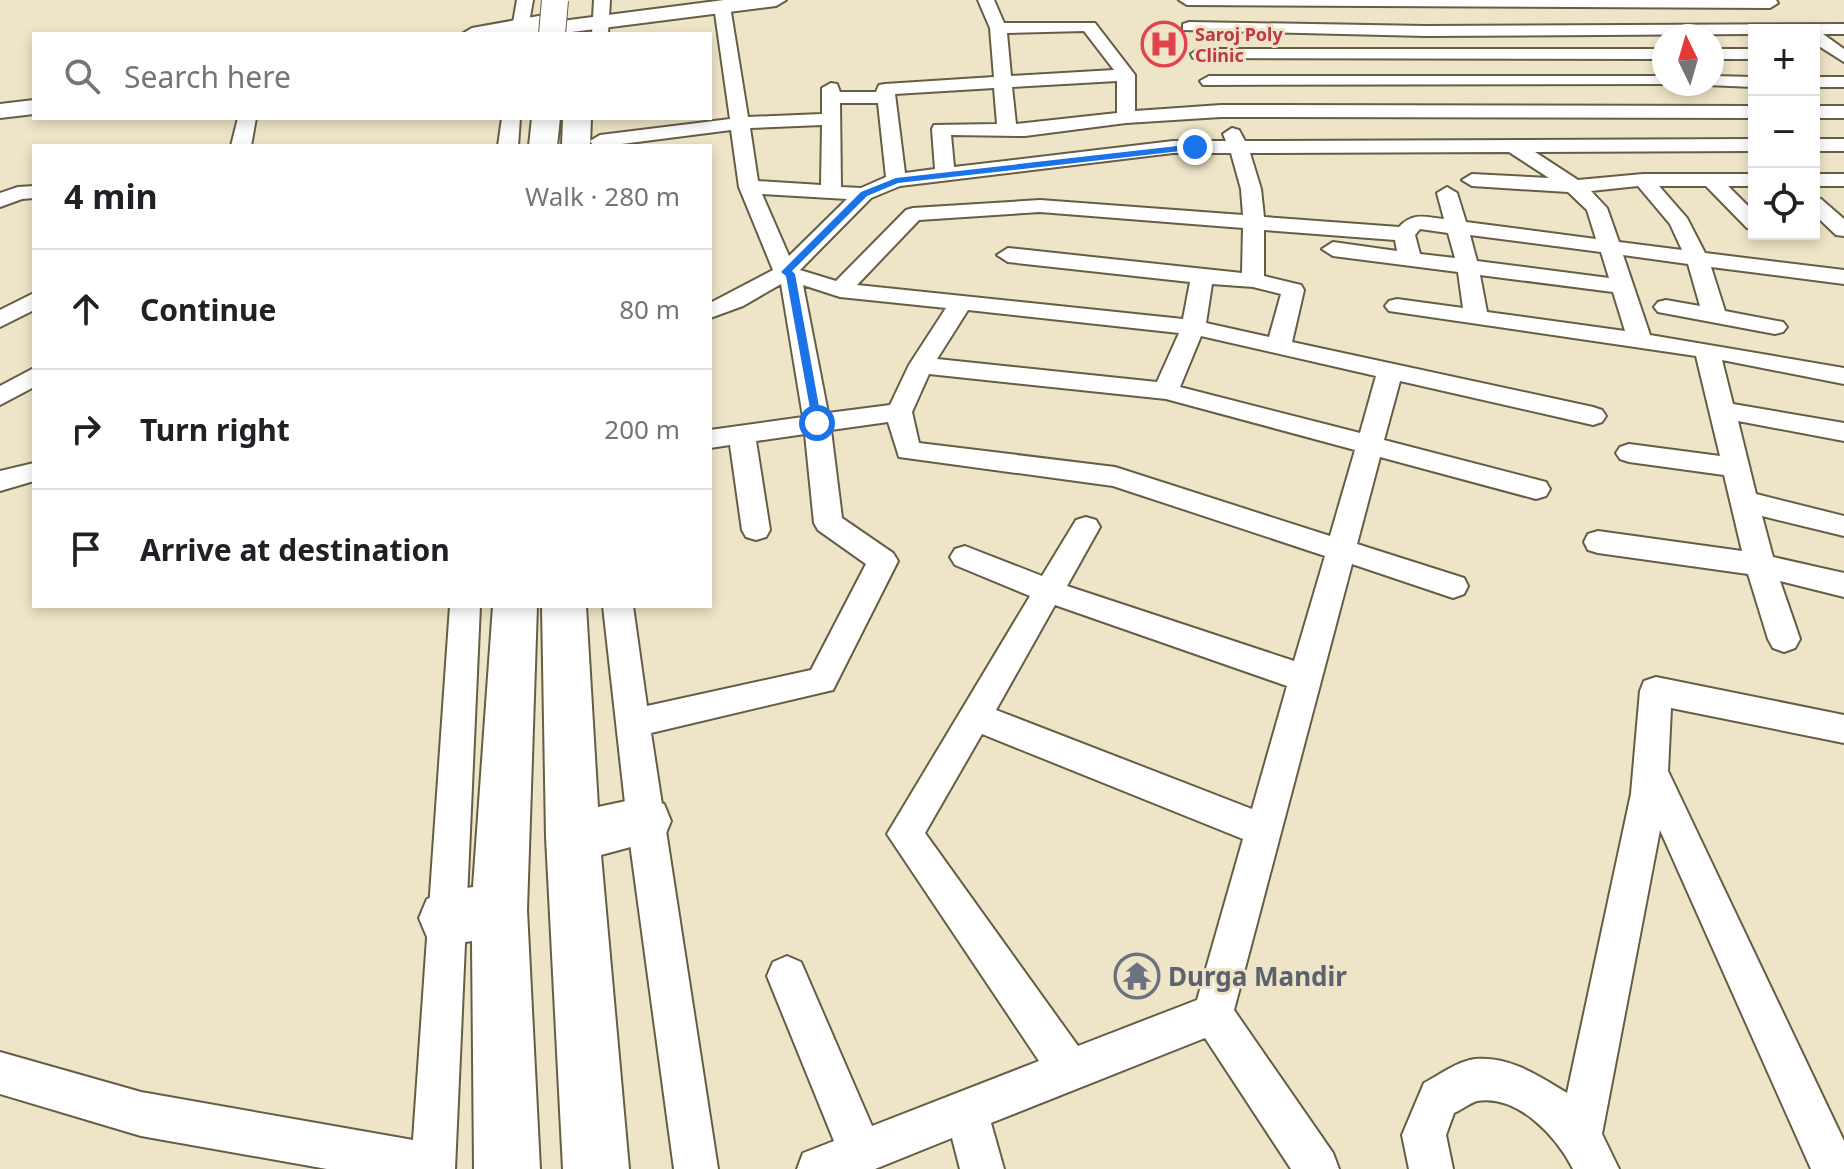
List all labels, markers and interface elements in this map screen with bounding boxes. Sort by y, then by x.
hospital icon: Saroj Poly Clinic [1140,20,1188,68]
place label: Saroj Poly Clinic [1195,22,1283,67]
north arrow [1652,24,1724,96]
map controls [1748,24,1820,240]
button: + [1748,24,1820,96]
search box [32,32,712,120]
icon: search [60,54,104,98]
text: Search here [124,56,291,97]
button: − [1748,96,1820,168]
route end [1177,129,1213,165]
button: locate [1748,168,1820,240]
text: 4 min [64,173,158,219]
text: Walk · 280 m [525,178,680,214]
icon: ahead [64,287,108,331]
text: Continue [140,289,276,330]
text: 80 m [619,291,680,327]
route start [799,405,835,441]
icon: right [64,407,108,451]
text: Turn right [140,409,290,450]
text: 200 m [604,411,680,447]
icon: arrive [64,527,108,571]
text: Arrive at destination [140,529,450,570]
temple icon: Durga Mandir [1113,952,1161,1000]
place label: Durga Mandir [1168,958,1347,994]

